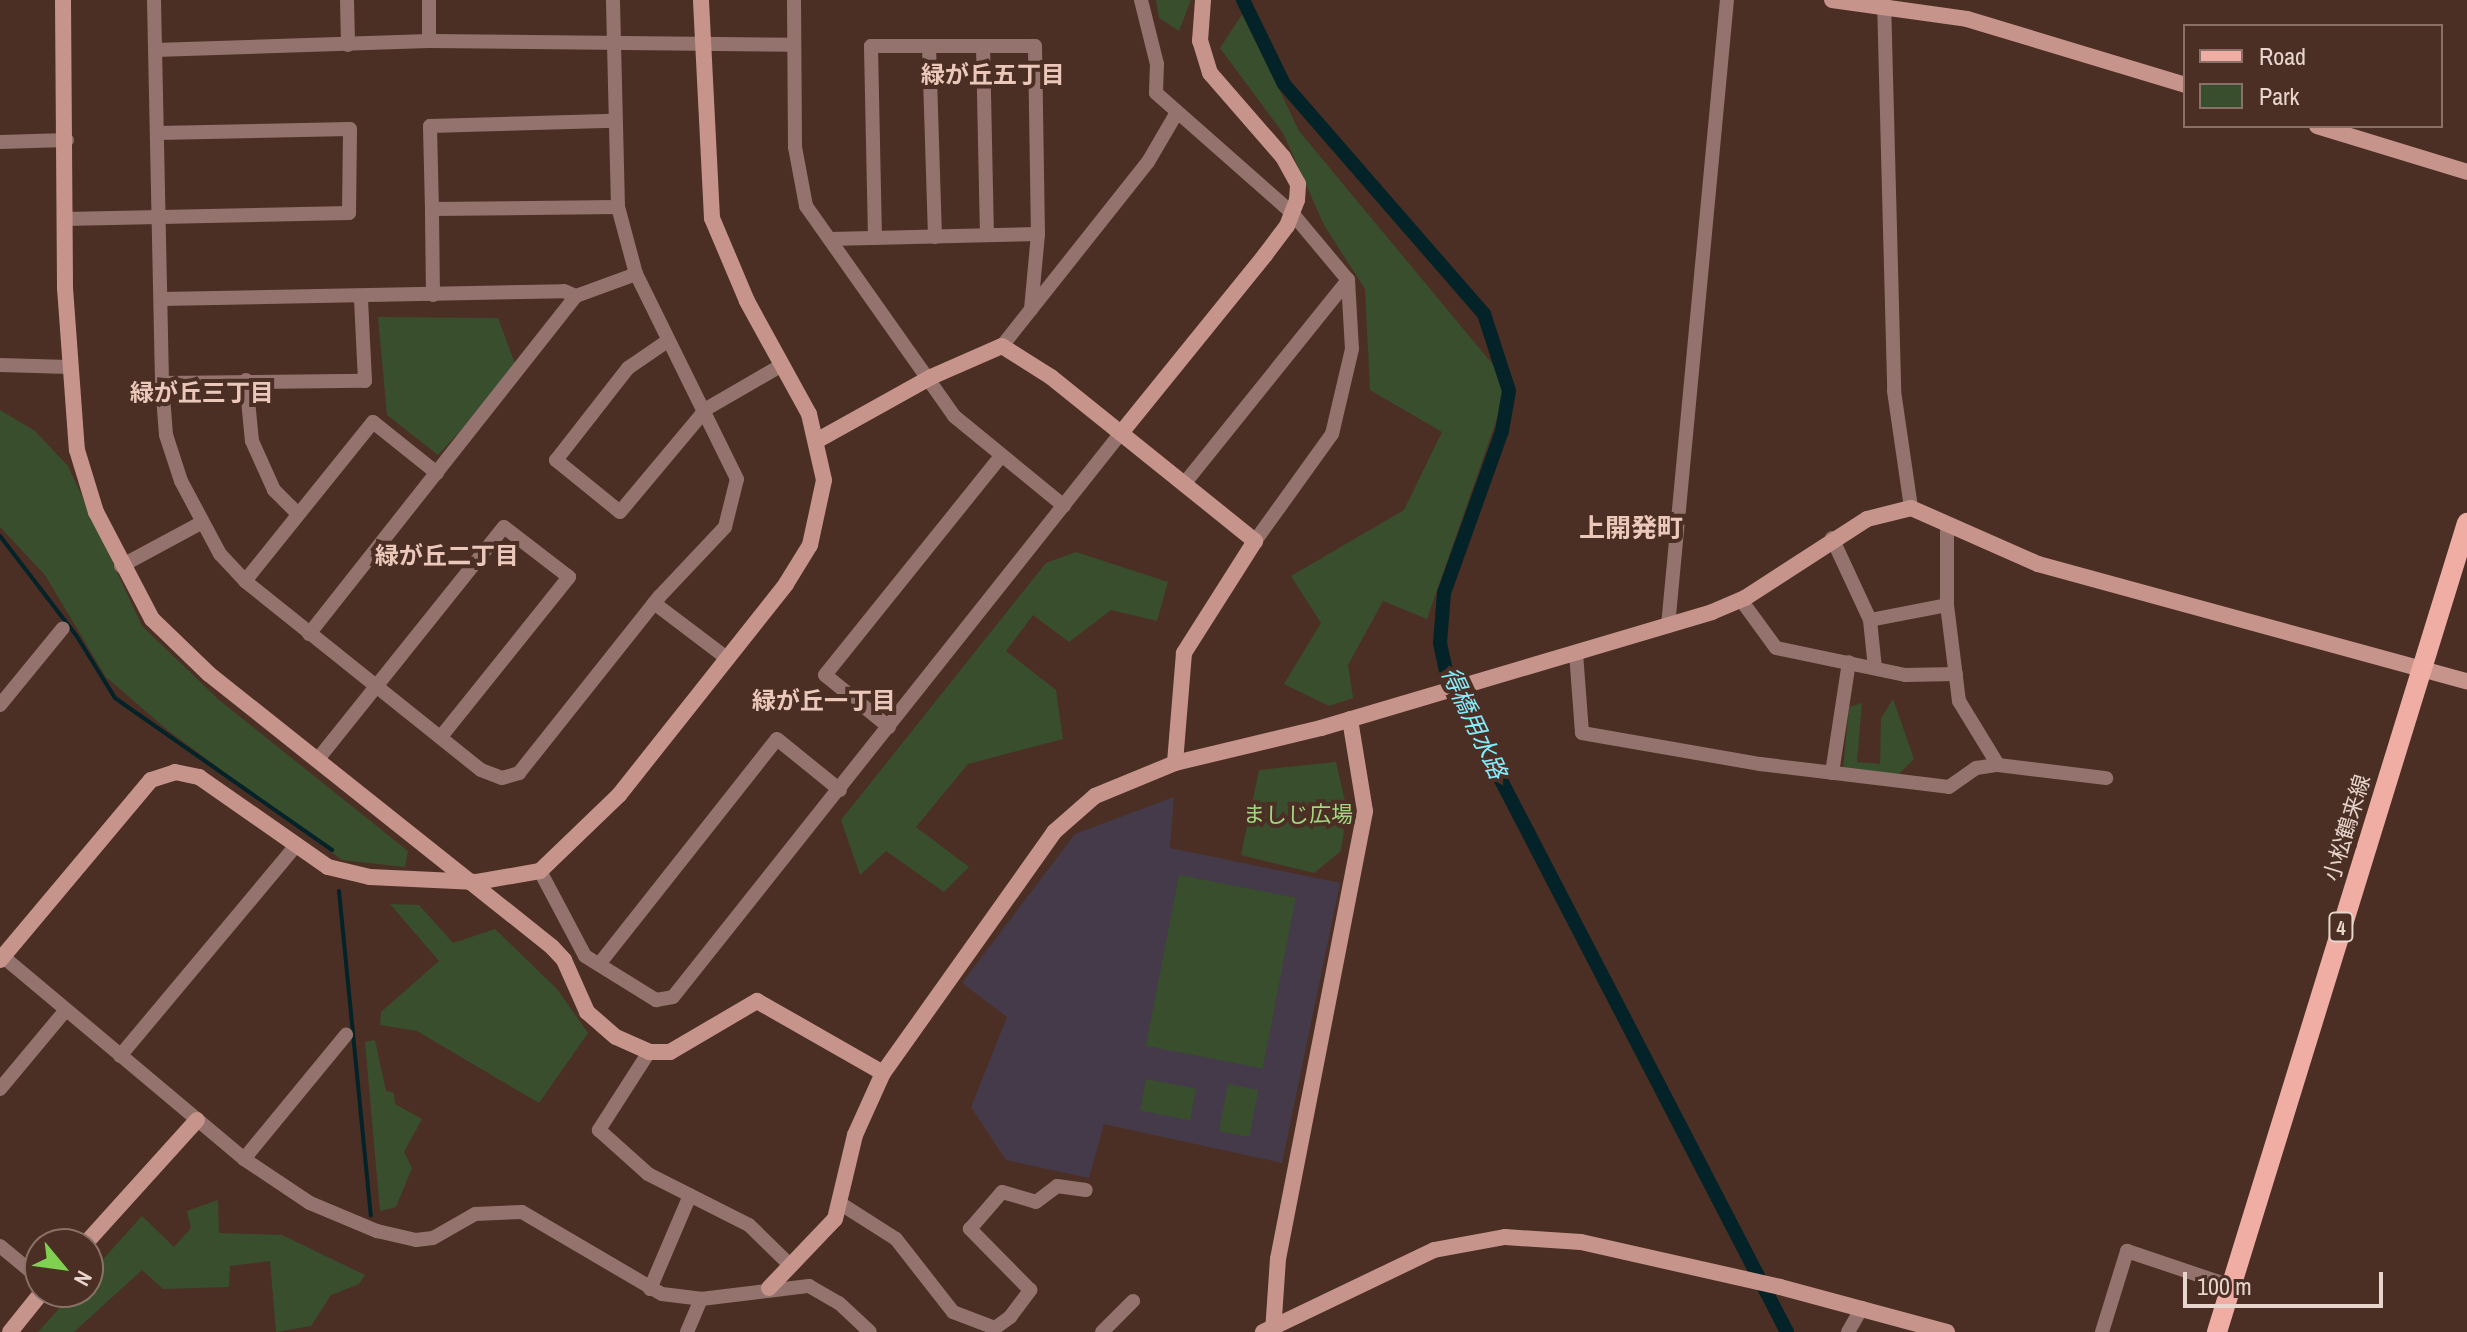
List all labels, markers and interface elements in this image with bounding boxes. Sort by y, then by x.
legend [2183,24,2443,128]
text: Road [2259,40,2306,72]
district label: 緑が丘五丁目 [921,61,1065,89]
text: Park [2259,80,2299,112]
district label: 緑が丘三丁目 [130,379,274,407]
district label: 上開発町 [1579,512,1683,544]
district label: 緑が丘二丁目 [375,542,519,570]
water label: 得橋用水路 [1436,663,1512,783]
district label: 緑が丘一丁目 [752,687,896,715]
street label: 小松鶴来線 [2318,772,2376,884]
park label: ましじ広場 [1243,802,1353,828]
road number: 4 [2327,911,2355,943]
north arrow [24,1228,104,1308]
scale bar [2187,1256,2387,1306]
text: N [67,1266,100,1292]
text: 100 m [2197,1270,2252,1302]

